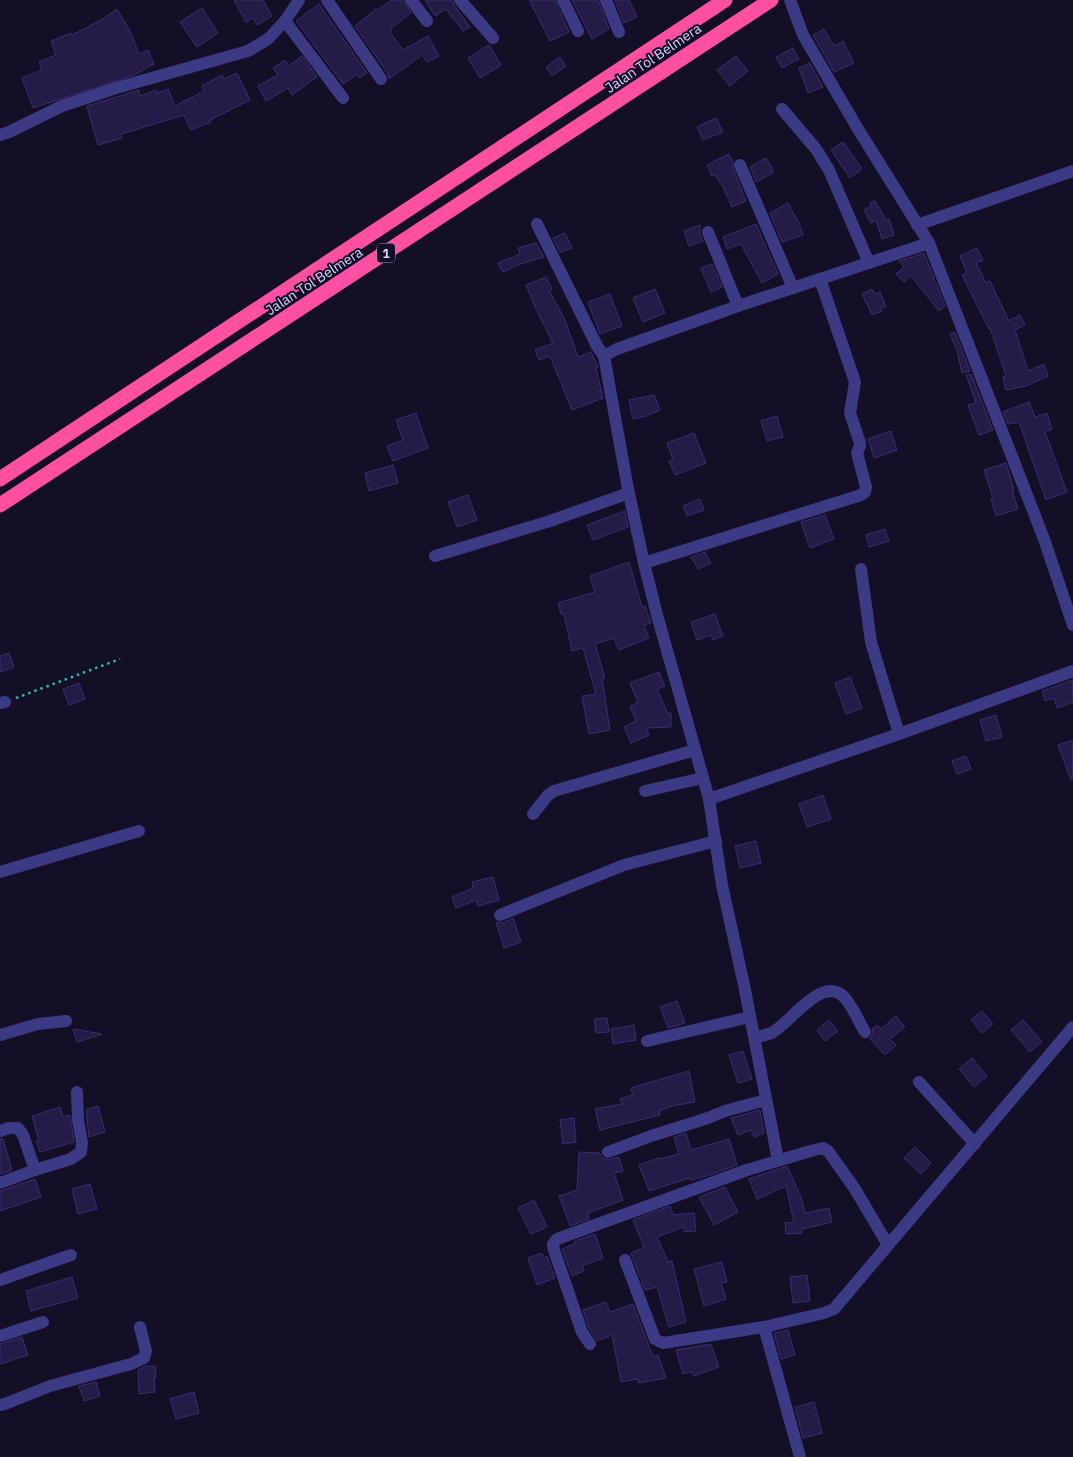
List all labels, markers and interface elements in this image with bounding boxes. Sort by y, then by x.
street label: Jalan Tol Belmera [601,19,705,97]
street label: Jalan Tol Belmera [262,243,366,319]
road number: 1 [377,244,395,262]

